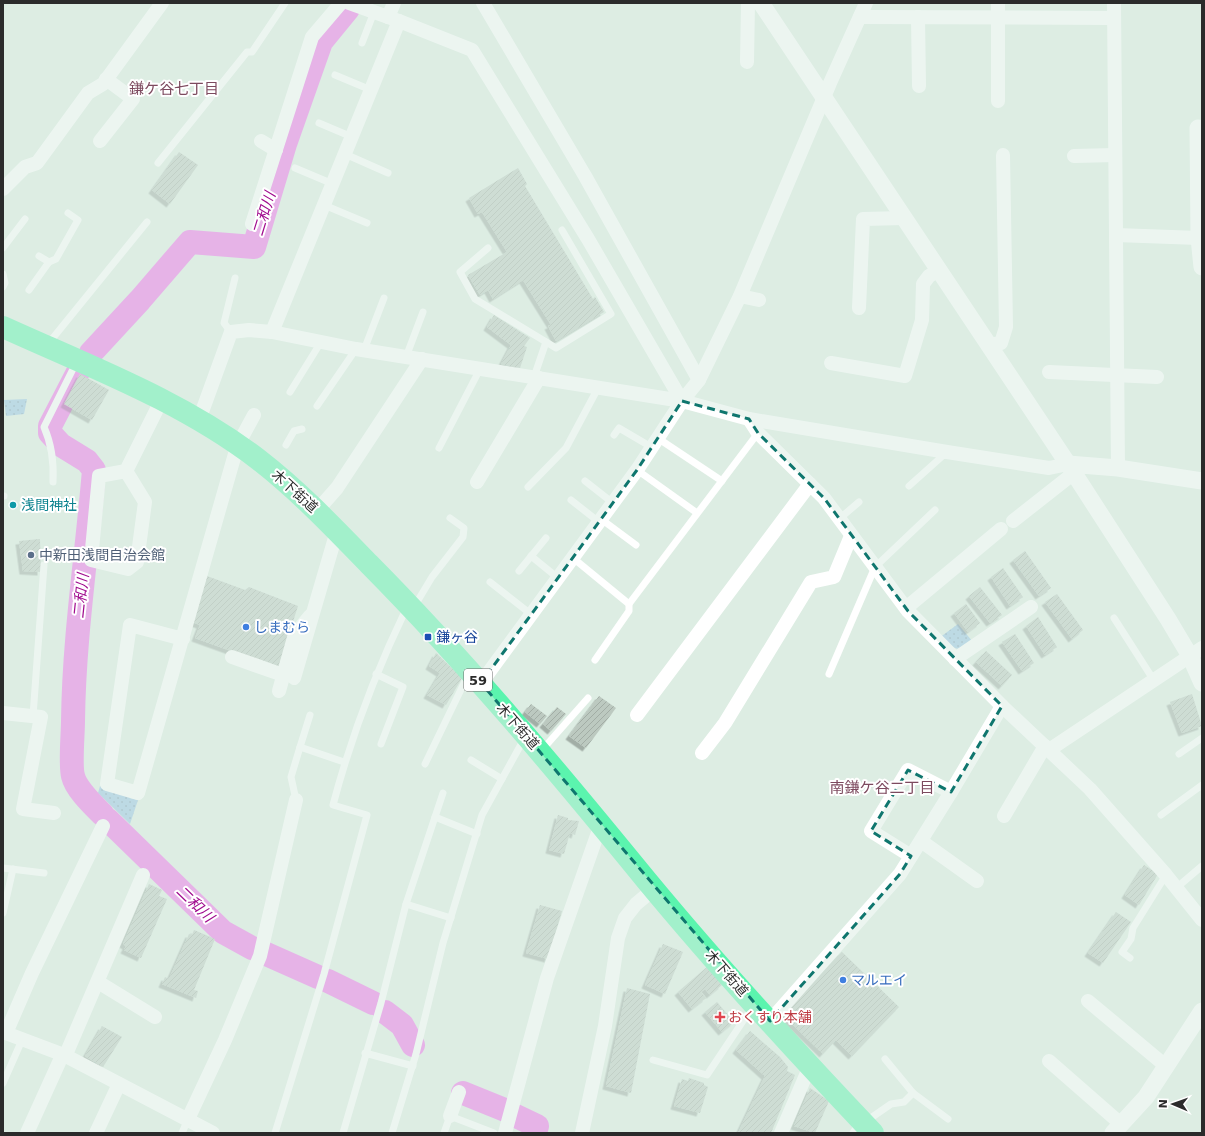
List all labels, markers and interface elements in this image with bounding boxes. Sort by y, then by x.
district label: 鎌ケ谷七丁目 [129,80,219,98]
water label: 二和川 [249,188,280,238]
street label: 木下街道 [269,466,321,516]
place label: 浅間神社 [21,497,77,513]
marker: 浅間神社 [8,500,18,510]
place label: 中新田浅間自治会館 [39,547,165,563]
marker: 中新田浅間自治会館 [26,550,36,560]
water label: 二和川 [70,571,93,619]
place label: しまむら [254,619,310,635]
marker: しまむら [241,622,251,632]
place label: 鎌ヶ谷 [436,629,478,645]
marker: 鎌ヶ谷 [423,632,433,642]
road number: 59 [464,669,492,691]
street label: 木下街道 [494,700,542,752]
district label: 南鎌ケ谷二丁目 [829,779,935,797]
water label: 二和川 [173,882,219,927]
street label: 木下街道 [703,947,751,999]
place label: マルエイ [851,972,907,988]
marker: マルエイ [838,975,848,985]
place label: おくすり本舗 [728,1009,812,1025]
marker: おくすり本舗 [715,1012,725,1022]
north arrow [1153,1084,1193,1124]
text: N [1157,1099,1170,1109]

